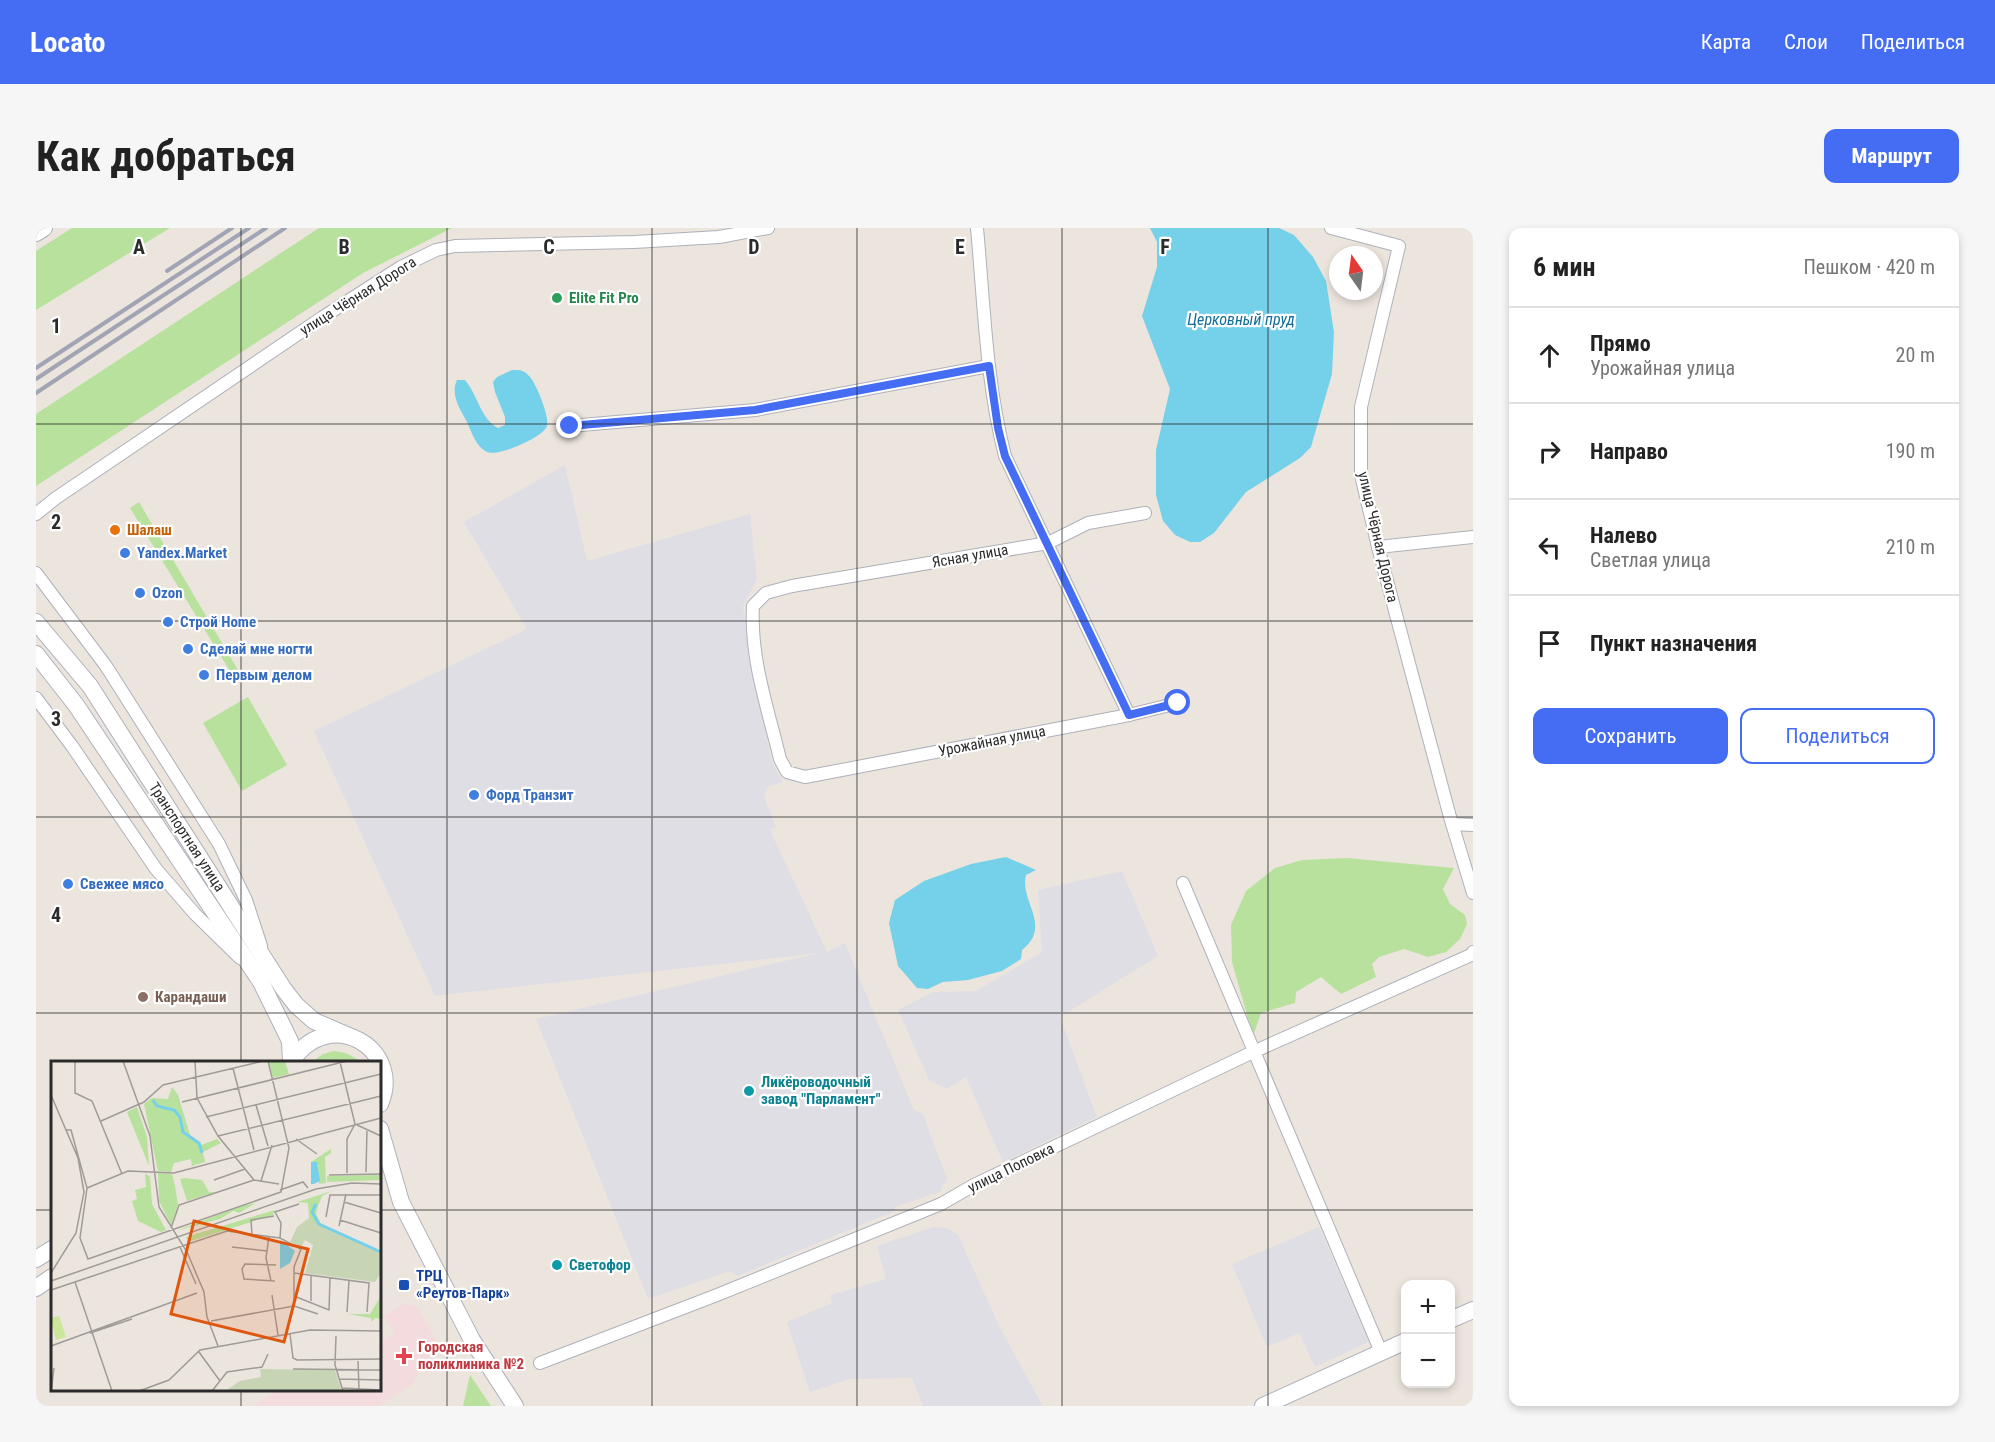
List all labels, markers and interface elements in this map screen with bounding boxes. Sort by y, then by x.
text: Locato [30,26,106,59]
text: Карта [1701,30,1751,54]
text: Слои [1784,30,1828,54]
text: Поделиться [1861,30,1965,54]
button: Маршрут [1824,129,1959,183]
text: Как добраться [36,132,296,181]
text: A [133,235,145,259]
text: B [338,235,350,259]
text: C [543,235,555,259]
text: D [748,235,760,259]
text: E [955,235,965,259]
text: F [1160,235,1170,259]
north arrow [1329,246,1383,300]
text: 6 мин [1533,252,1595,282]
street label: улица Чёрная Дорога [296,253,420,339]
text: Пешком · 420 m [1803,255,1935,279]
place label: Elite Fit Pro [569,289,639,307]
marker: Elite Fit Pro [550,291,564,305]
water label: Церковный пруд [1187,310,1295,329]
text: 1 [51,314,61,338]
text: Прямо [1590,331,1651,356]
icon: ahead [1533,339,1566,372]
text: 20 m [1896,343,1935,367]
text: Урожайная улица [1590,356,1735,380]
route end [556,412,582,438]
icon: right [1533,435,1566,468]
text: Направо [1590,439,1668,464]
text: 190 m [1886,439,1935,463]
street label: улица Чёрная Дорога [1354,470,1402,604]
text: 2 [51,510,61,534]
place label: Шалаш [127,521,172,539]
marker: Шалаш [108,523,122,537]
text: Налево [1590,523,1657,548]
icon: left [1533,531,1566,564]
text: 210 m [1886,535,1935,559]
street label: Ясная улица [930,540,1010,572]
place label: Yandex.Market [137,544,227,562]
marker: Yandex.Market [118,546,132,560]
text: Светлая улица [1590,548,1711,572]
place label: Ozon [152,584,183,602]
marker: Ozon [133,586,147,600]
place label: Строй Home [180,613,256,631]
marker: Строй Home [161,615,175,629]
icon: arrive [1533,627,1566,660]
text: Пункт назначения [1590,631,1757,656]
place label: Сделай мне ногти [200,640,313,658]
marker: Сделай мне ногти [181,642,195,656]
place label: Первым делом [216,666,312,684]
marker: Первым делом [197,668,211,682]
route start [1164,689,1190,715]
text: 3 [51,707,61,731]
button: Сохранить [1533,708,1728,764]
button: Поделиться [1740,708,1935,764]
street label: Урожайная улица [937,722,1047,760]
street label: Транспортная улица [145,779,229,895]
place label: Форд Транзит [486,786,574,804]
marker: Форд Транзит [467,788,481,802]
place label: Свежее мясо [80,875,164,893]
marker: Свежее мясо [61,877,75,891]
text: 4 [51,903,61,927]
place label: Карандаши [155,988,226,1006]
marker: Карандаши [136,990,150,1004]
inset map [51,1061,381,1391]
place label: Ликёроводочный завод "Парламент" [761,1073,881,1108]
marker: Ликёроводочный завод "Парламент" [742,1084,756,1098]
street label: улица Поповка [965,1139,1057,1197]
place label: Светофор [569,1256,631,1274]
marker: Светофор [550,1258,564,1272]
place label: ТРЦ «Реутов-Парк» [416,1267,510,1302]
marker: ТРЦ «Реутов-Парк» [397,1278,411,1292]
map controls [1401,1280,1455,1388]
button: + [1401,1280,1455,1334]
button: − [1401,1334,1455,1388]
place label: Городская поликлиника №2 [418,1338,524,1373]
marker: Городская поликлиника №2 [395,1347,413,1365]

